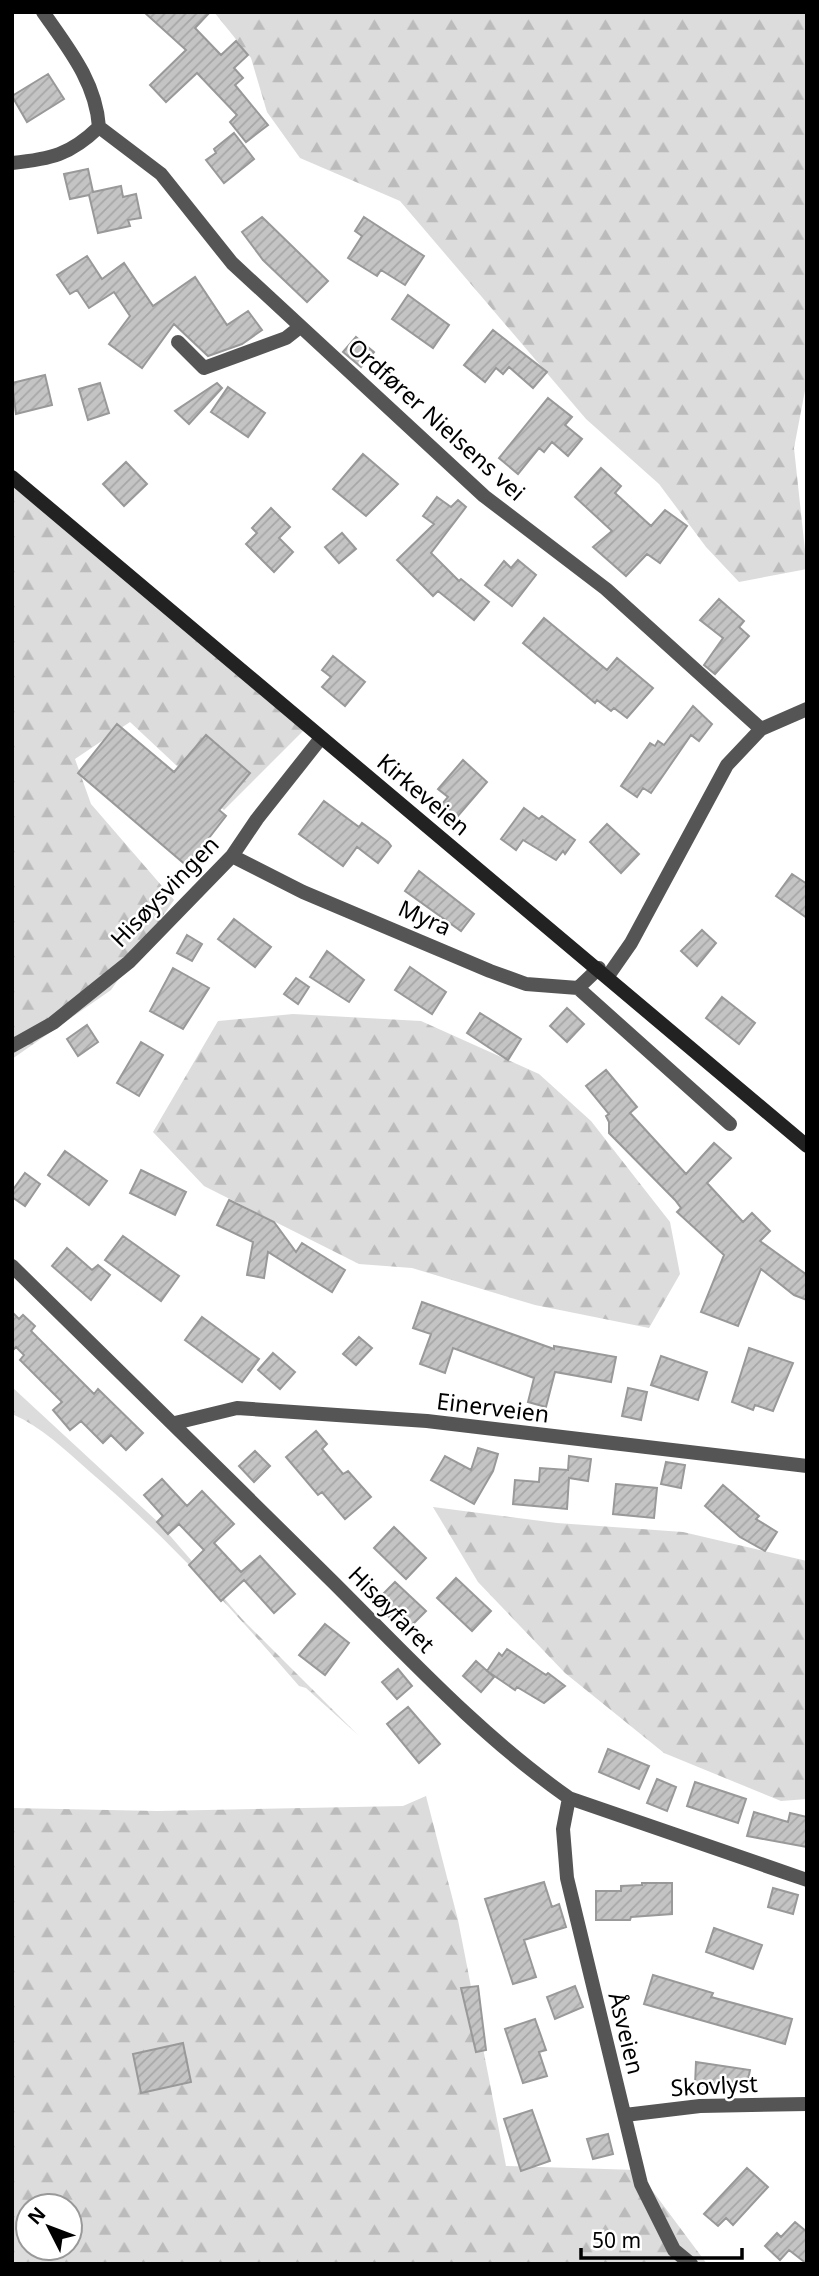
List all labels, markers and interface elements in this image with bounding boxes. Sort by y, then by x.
street label: Ordfører Nielsens vei [341,331,533,507]
street label: Kirkeveien [371,746,477,842]
street label: Hisøysvingen [103,828,225,954]
street label: Myra [394,891,456,943]
street label: Einerveien [435,1384,551,1430]
street label: Hisøyfaret [342,1559,442,1659]
street label: Åsveien [601,1989,653,2077]
street label: Skovlyst [670,2067,758,2103]
north arrow [14,2192,84,2262]
text: N [22,2201,51,2230]
scale bar [581,2216,742,2260]
text: 50 m [592,2226,641,2254]

